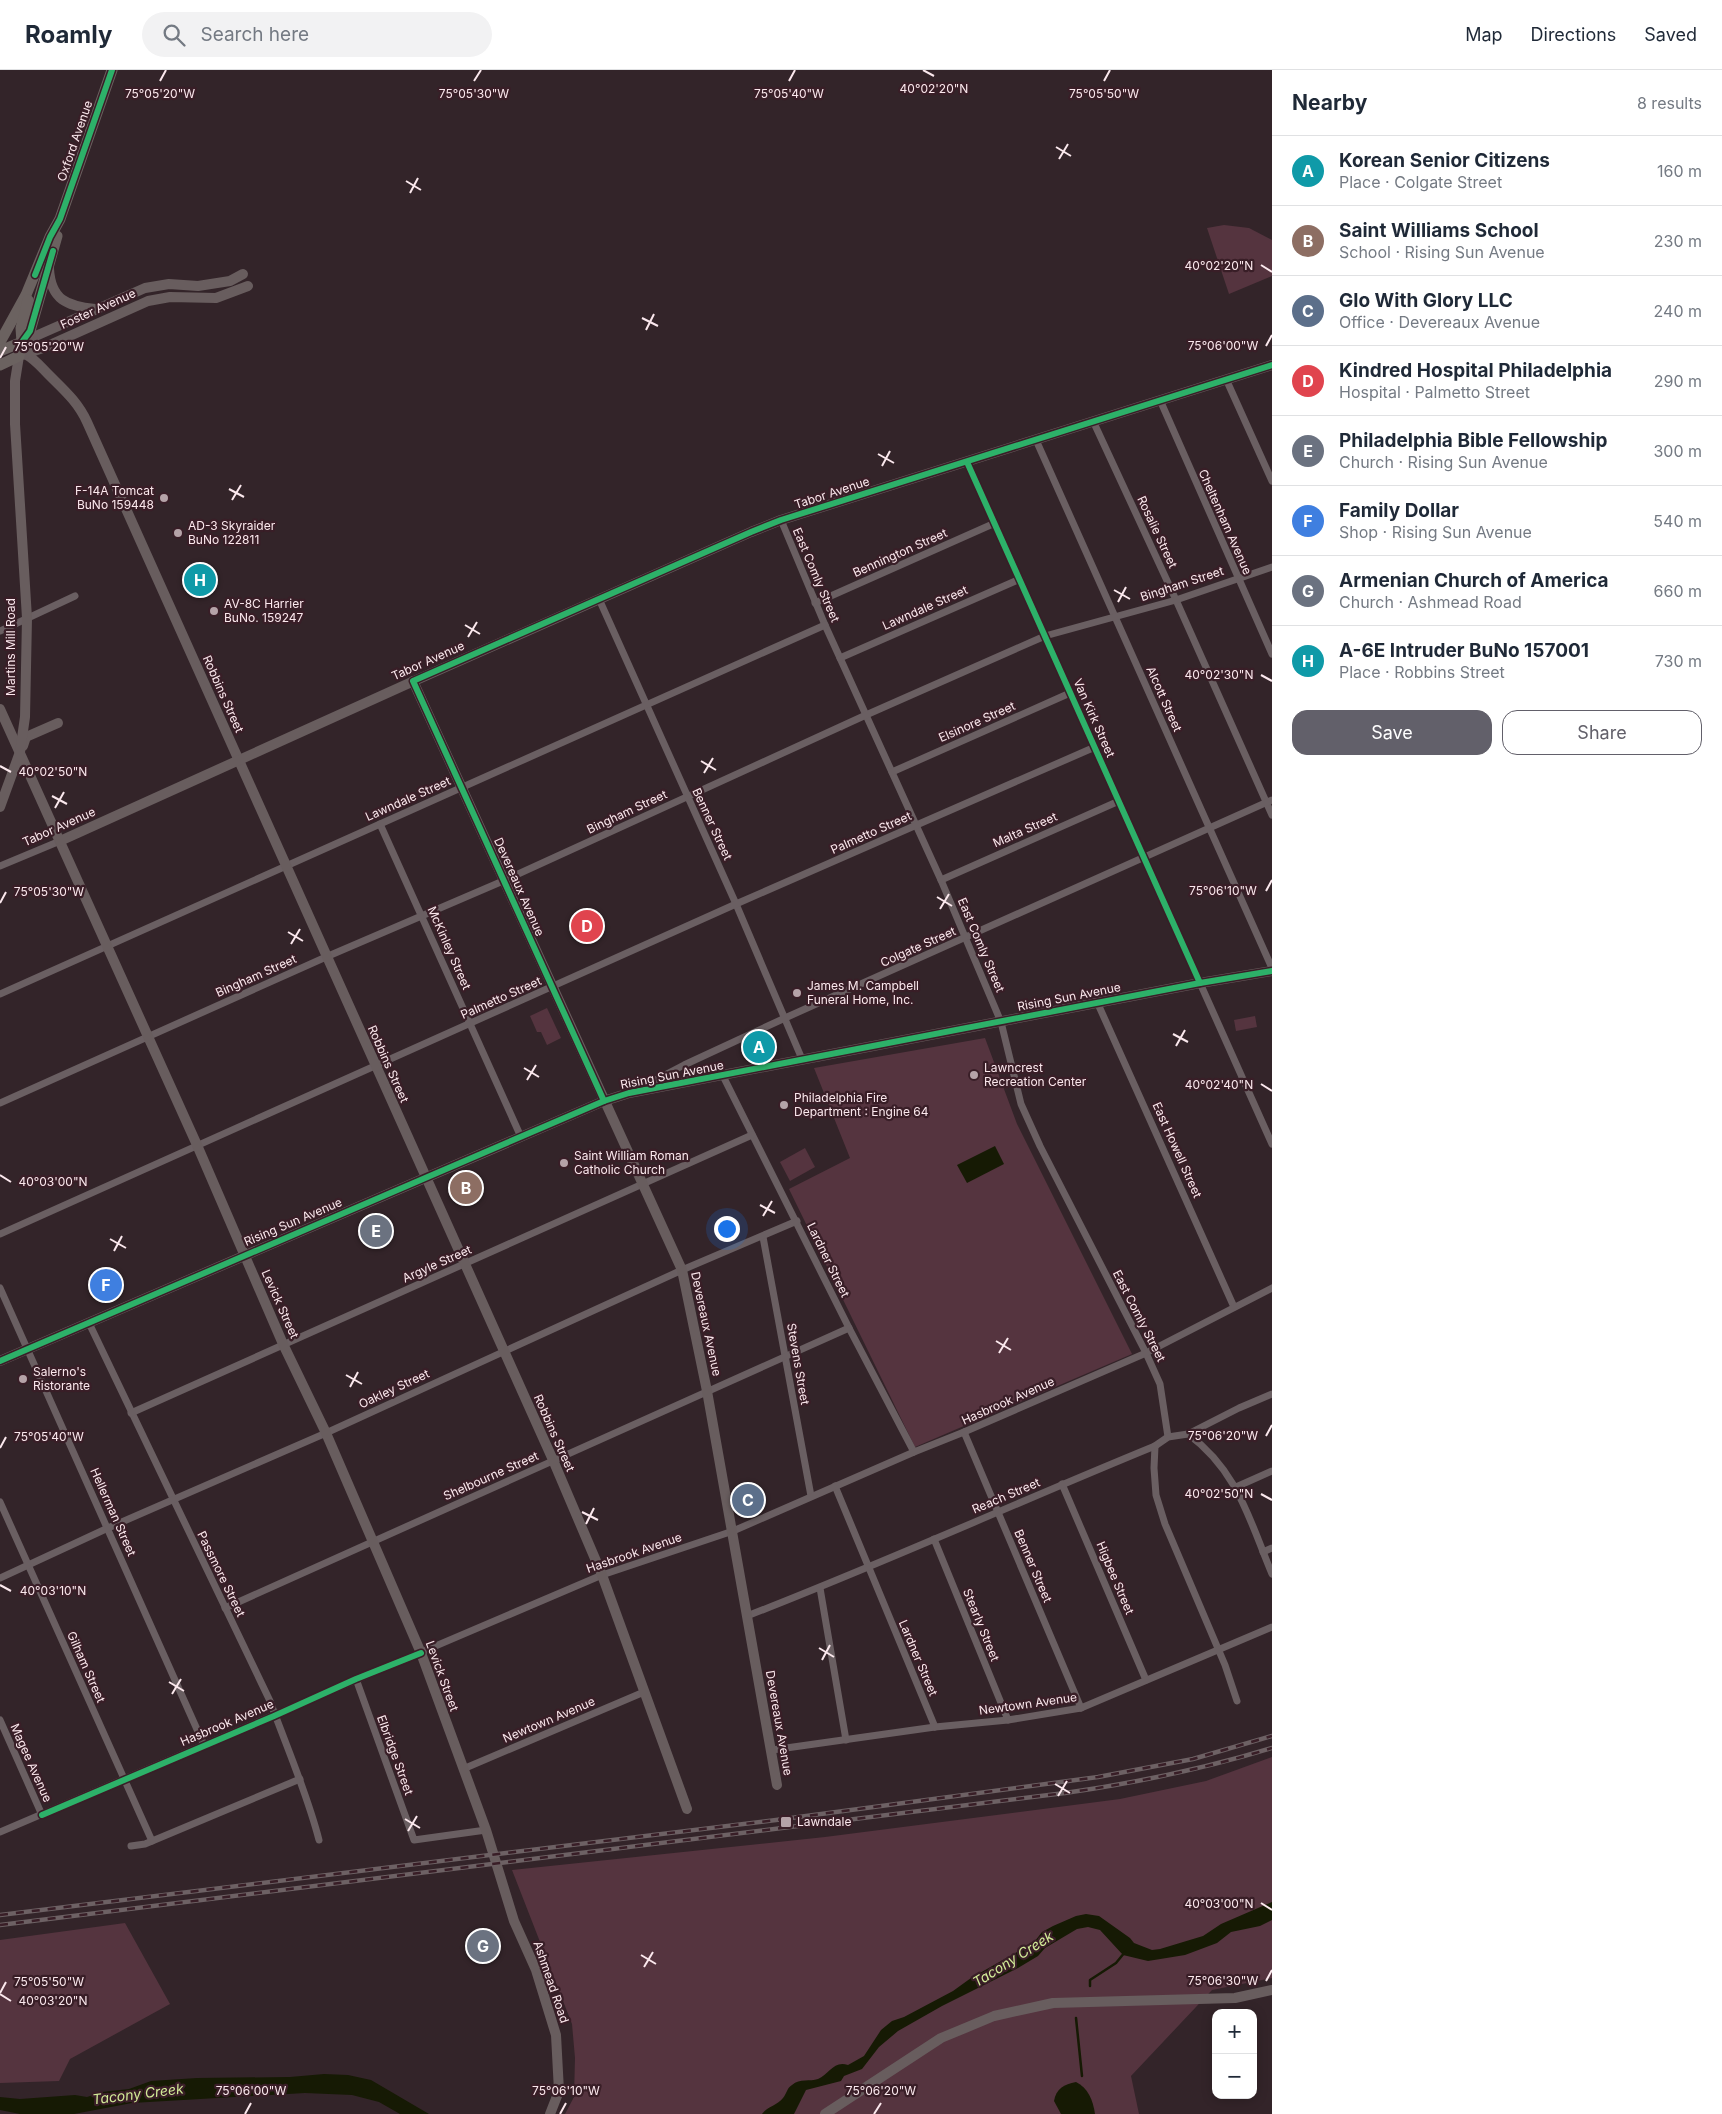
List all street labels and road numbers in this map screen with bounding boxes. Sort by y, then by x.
street label: Oxford Avenue [54,98,95,183]
street label: Foster Avenue [58,285,138,332]
street label: Cheltenham Avenue [1195,467,1255,577]
street label: Tabor Avenue [792,473,871,512]
street label: Rosalie Street [1134,493,1181,570]
street label: East Comly Street [790,525,843,624]
street label: Bennington Street [850,525,949,580]
street label: Bingham Street [1138,563,1226,604]
street label: Lawndale Street [880,582,970,633]
street label: Martins Mill Road [3,598,18,696]
street label: Tabor Avenue [389,638,467,683]
street label: Robbins Street [200,653,247,735]
street label: Alcott Street [1143,664,1186,734]
street label: Van Kirk Street [1070,676,1119,760]
street label: Elsinore Street [936,698,1017,745]
street label: Lawndale Street [363,773,453,824]
street label: Benner Street [689,785,736,862]
street label: Bingham Street [584,786,669,837]
street label: Tabor Avenue [20,804,98,849]
street label: Palmetto Street [828,808,914,857]
street label: Malta Street [990,809,1059,850]
street label: Devereaux Avenue [491,835,548,938]
street label: East Comly Street [955,895,1008,994]
street label: McKinley Street [424,904,475,992]
street label: Colgate Street [878,923,958,970]
street label: Bingham Street [213,951,299,1000]
street label: Palmetto Street [458,973,544,1022]
street label: Rising Sun Avenue [1016,979,1122,1014]
street label: Robbins Street [365,1023,412,1105]
street label: Rising Sun Avenue [619,1057,725,1092]
street label: East Howell Street [1150,1100,1205,1200]
street label: Rising Sun Avenue [241,1194,344,1249]
street label: Lardner Street [804,1220,853,1300]
street label: Argyle Street [400,1242,474,1285]
street label: Levick Street [259,1267,302,1341]
street label: East Comly Street [1110,1267,1169,1364]
street label: Devereaux Avenue [688,1270,725,1377]
street label: Stevens Street [784,1322,813,1406]
street label: Oakley Street [356,1366,432,1411]
street label: Hasbrook Avenue [959,1373,1057,1428]
street label: Robbins Street [531,1392,578,1474]
street label: Shelbourne Street [441,1448,541,1503]
street label: Hellerman Street [87,1465,140,1558]
street label: Reach Street [969,1474,1042,1517]
street label: Benner Street [1011,1527,1056,1605]
street label: Passmore Street [194,1529,249,1619]
street label: Hasbrook Avenue [584,1529,684,1576]
street label: Higbee Street [1093,1539,1138,1617]
street label: Stearly Street [960,1586,1003,1663]
street label: Lardner Street [896,1618,941,1698]
street label: Gilham Street [64,1629,109,1705]
street label: Levick Street [423,1639,462,1713]
street label: Devereaux Avenue [763,1669,796,1777]
street label: Newtown Avenue [978,1689,1078,1718]
street label: Newtown Avenue [500,1693,597,1746]
street label: Hasbrook Avenue [178,1696,276,1749]
street label: Elbridge Street [374,1713,417,1797]
street label: Magee Avenue [7,1721,55,1804]
street label: Ashmead Road [530,1939,573,2025]

